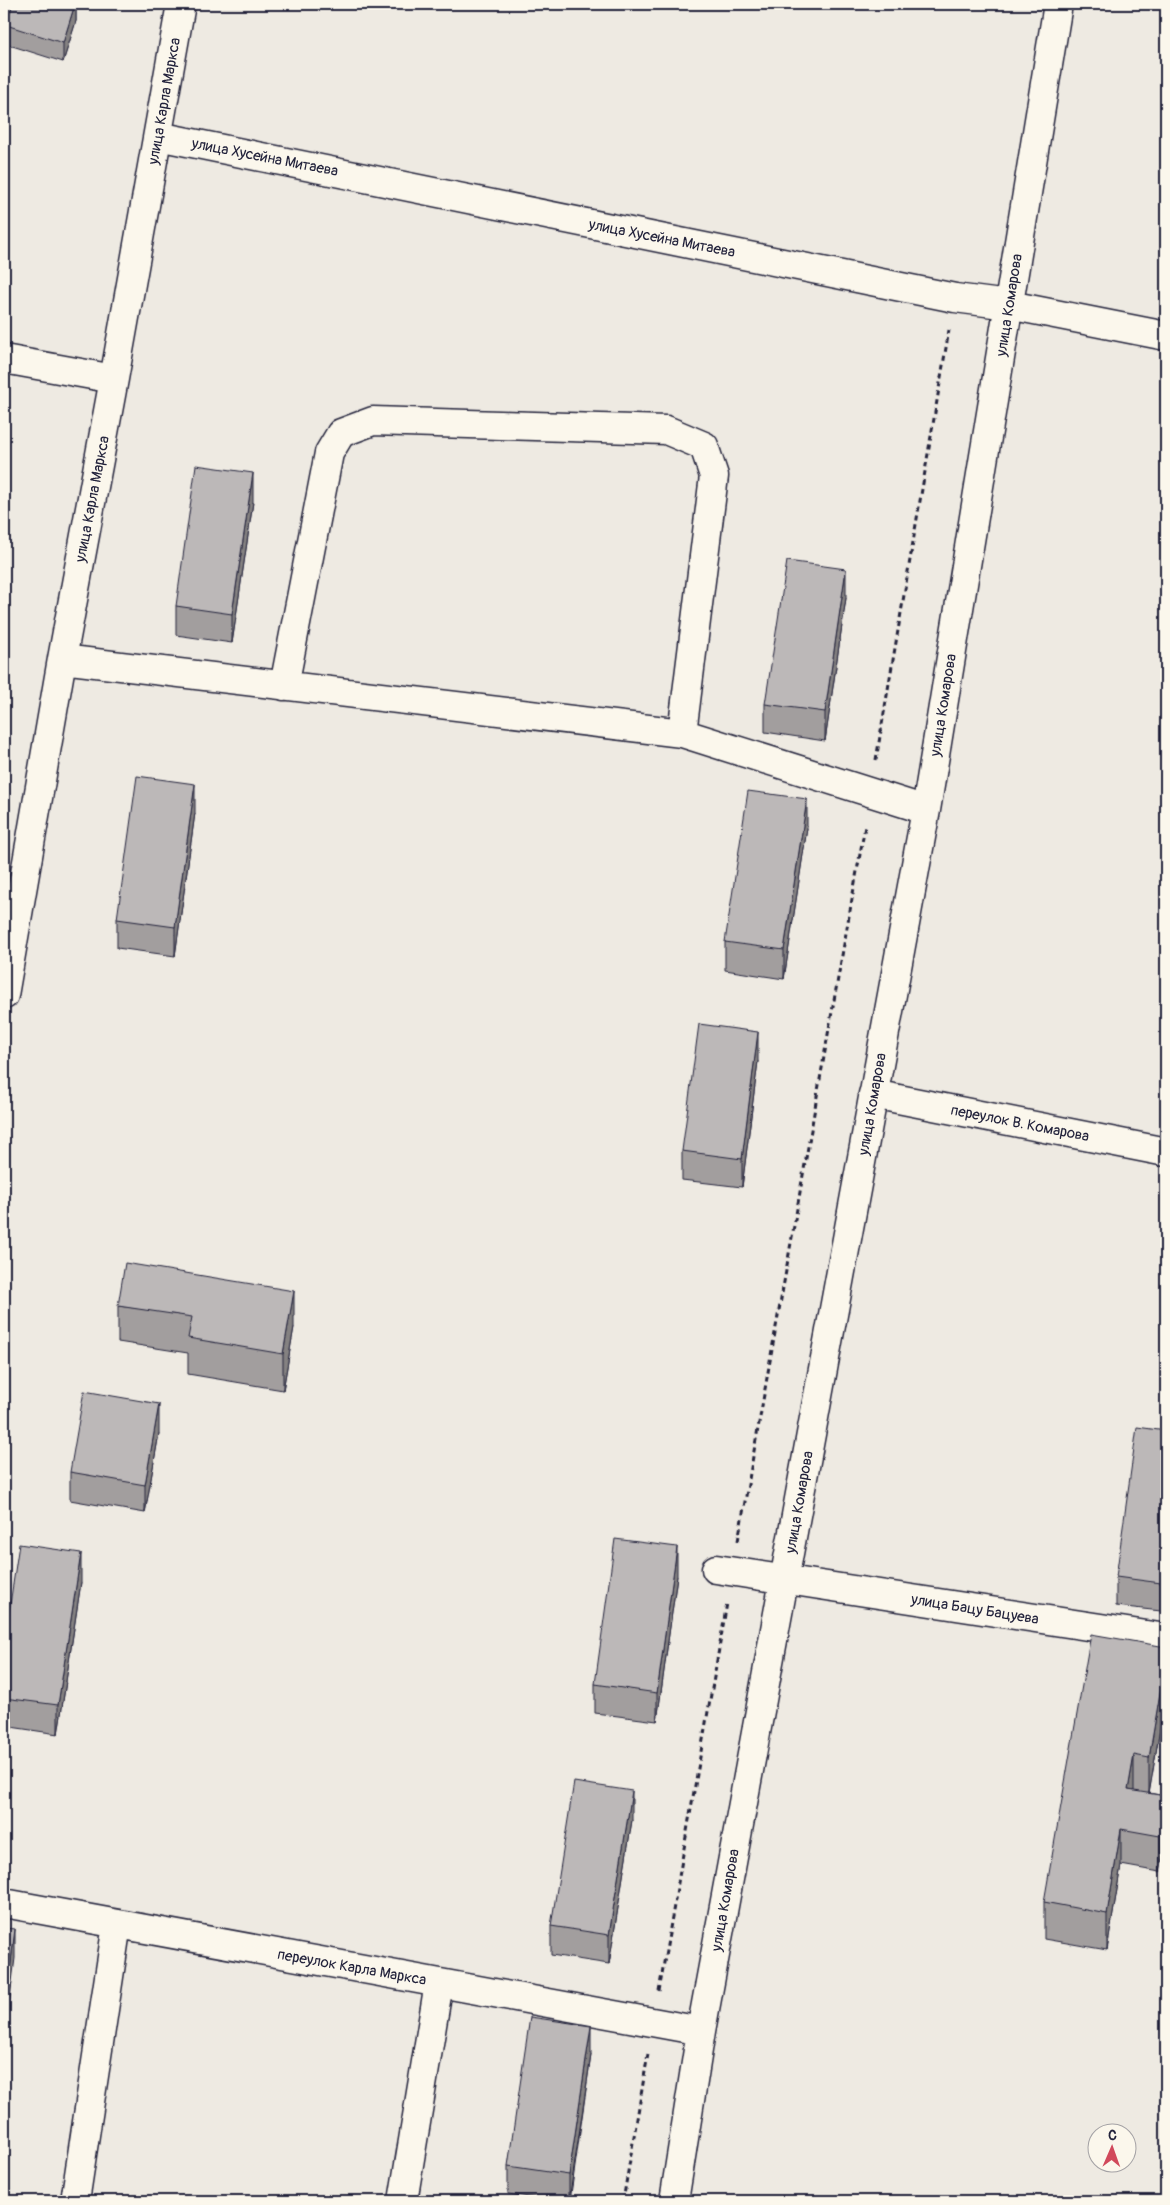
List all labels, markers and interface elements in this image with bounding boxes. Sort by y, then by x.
street label: улица Карла Маркса [144,36,185,167]
street label: улица Хусейна Митаева [189,134,340,181]
street label: улица Хусейна Митаева [586,215,737,262]
street label: улица Комарова [992,252,1027,359]
street label: улица Карла Маркса [71,434,114,565]
street label: улица Комарова [926,652,961,759]
street label: улица Комарова [854,1051,891,1158]
street label: переулок В. Комарова [949,1101,1091,1146]
street label: улица Комарова [781,1449,818,1556]
street label: улица Бацу Бацуева [909,1590,1040,1629]
street label: улица Комарова [707,1847,744,1954]
street label: переулок Карла Маркса [276,1945,428,1990]
north arrow [1088,2122,1138,2172]
text: С [1108,2127,1117,2144]

